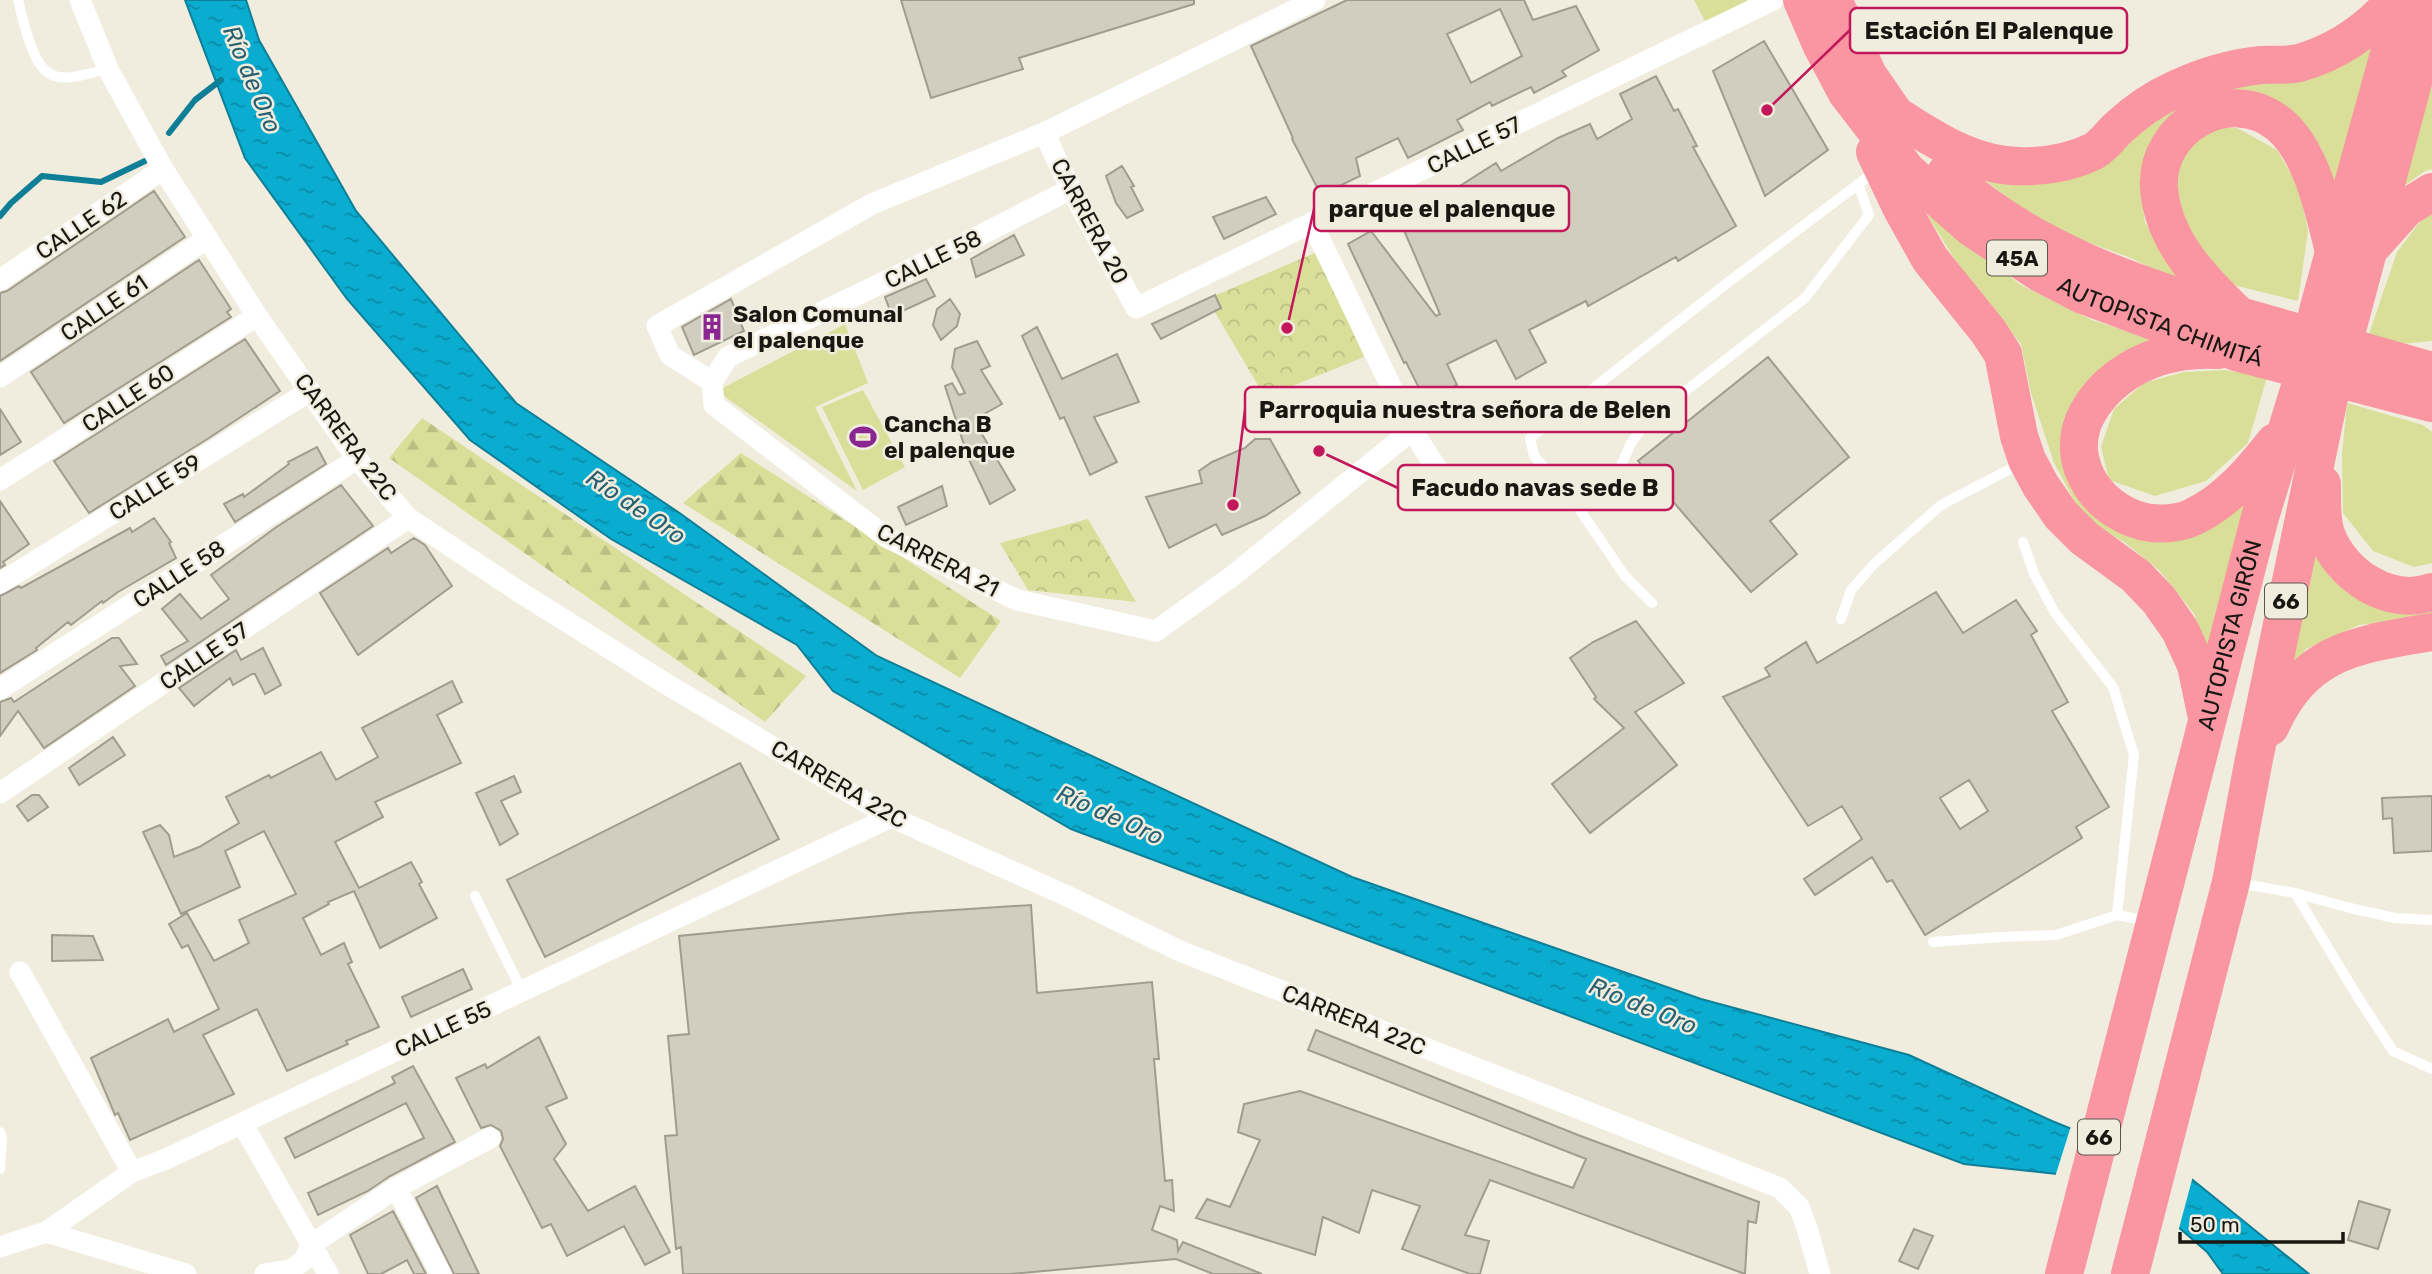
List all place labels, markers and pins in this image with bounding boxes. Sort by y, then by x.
callout: Estación El Palenque [1850,8,2127,53]
callout: parque el palenque [1314,186,1569,231]
place label: Salon Comunal el palenque [733,300,903,354]
building icon: Salon Comunal el palenque [697,312,727,342]
callout: Parroquia nuestra señora de Belen [1245,387,1686,432]
place label: Cancha B el palenque [884,410,1015,464]
sports icon: Cancha B el palenque [848,422,878,452]
callout: Facudo navas sede B [1398,465,1673,510]

